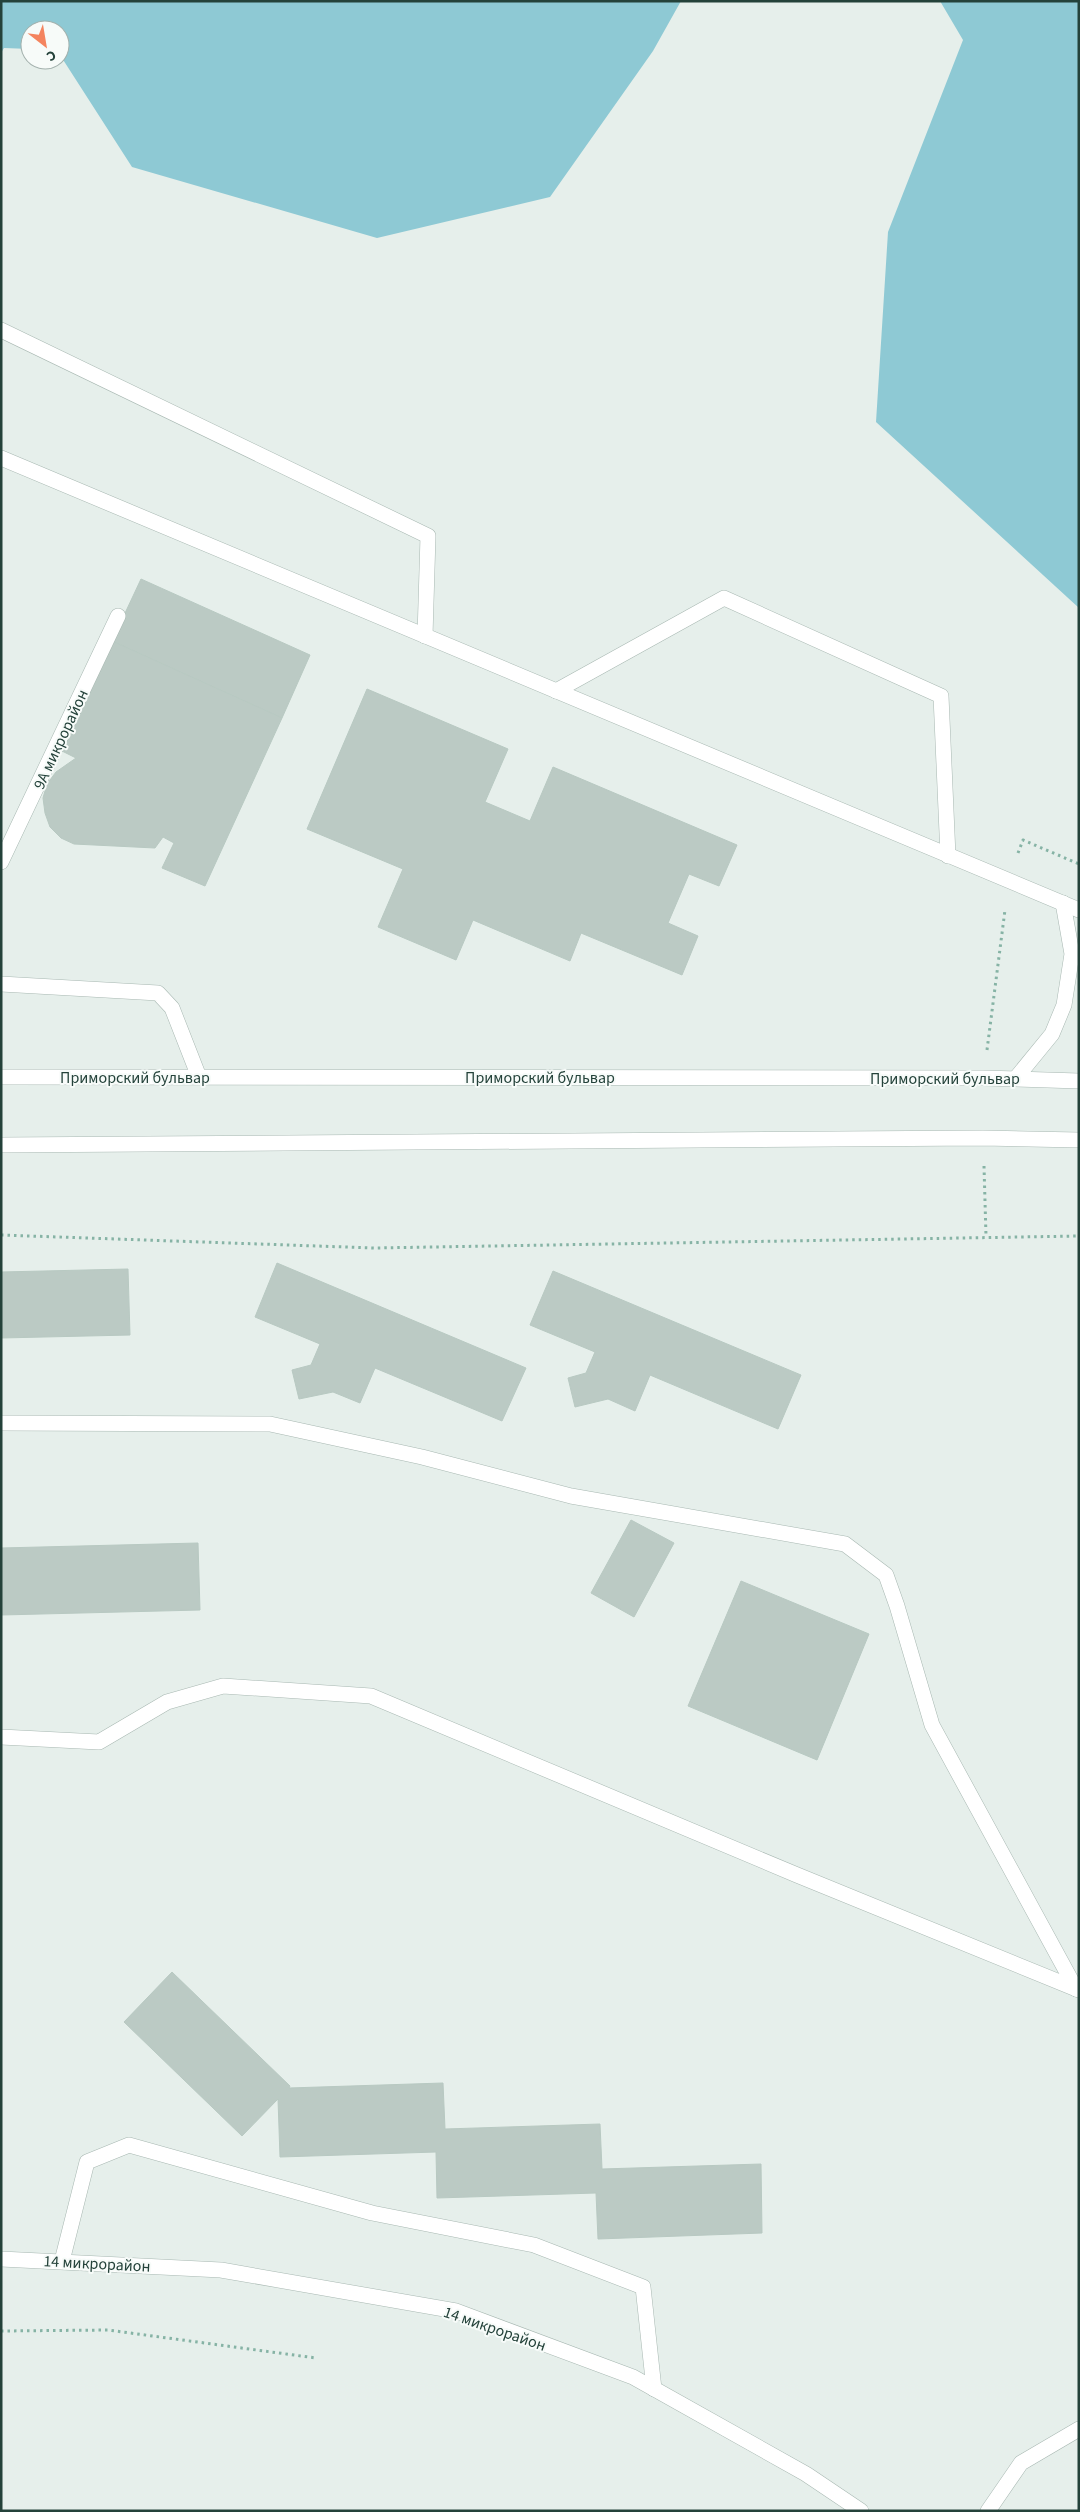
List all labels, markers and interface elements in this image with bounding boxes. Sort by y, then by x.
north arrow [20,20,70,70]
text: С [43,45,60,66]
street label: 9А микрорайон [28,686,94,793]
street label: Приморский бульвар [60,1067,210,1089]
street label: Приморский бульвар [465,1067,615,1089]
street label: Приморский бульвар [870,1068,1020,1090]
street label: 14 микрорайон [43,2250,151,2278]
street label: 14 микрорайон [440,2301,549,2357]

